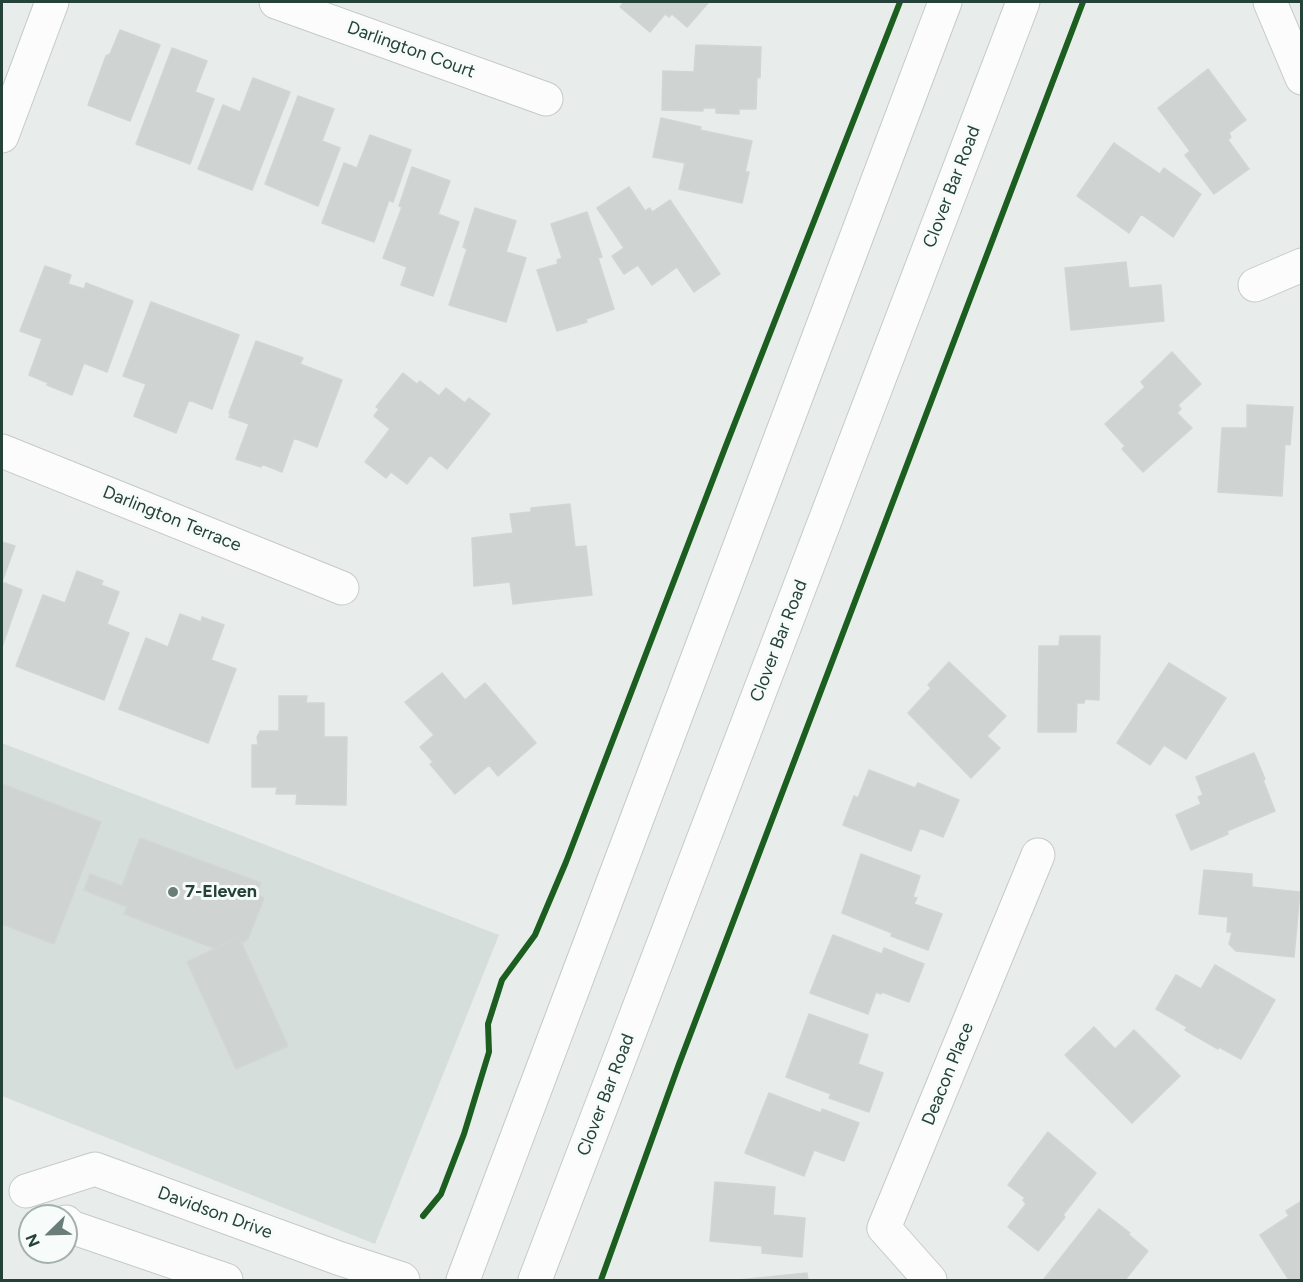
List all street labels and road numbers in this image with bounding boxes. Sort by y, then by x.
street label: Darlington Court [344,17,478,83]
street label: Clover Bar Road [919,123,985,251]
street label: Darlington Terrace [100,481,244,557]
street label: Clover Bar Road [746,577,812,705]
street label: Deacon Place [918,1019,978,1129]
street label: Clover Bar Road [573,1031,639,1159]
street label: Davidson Drive [155,1182,275,1244]

